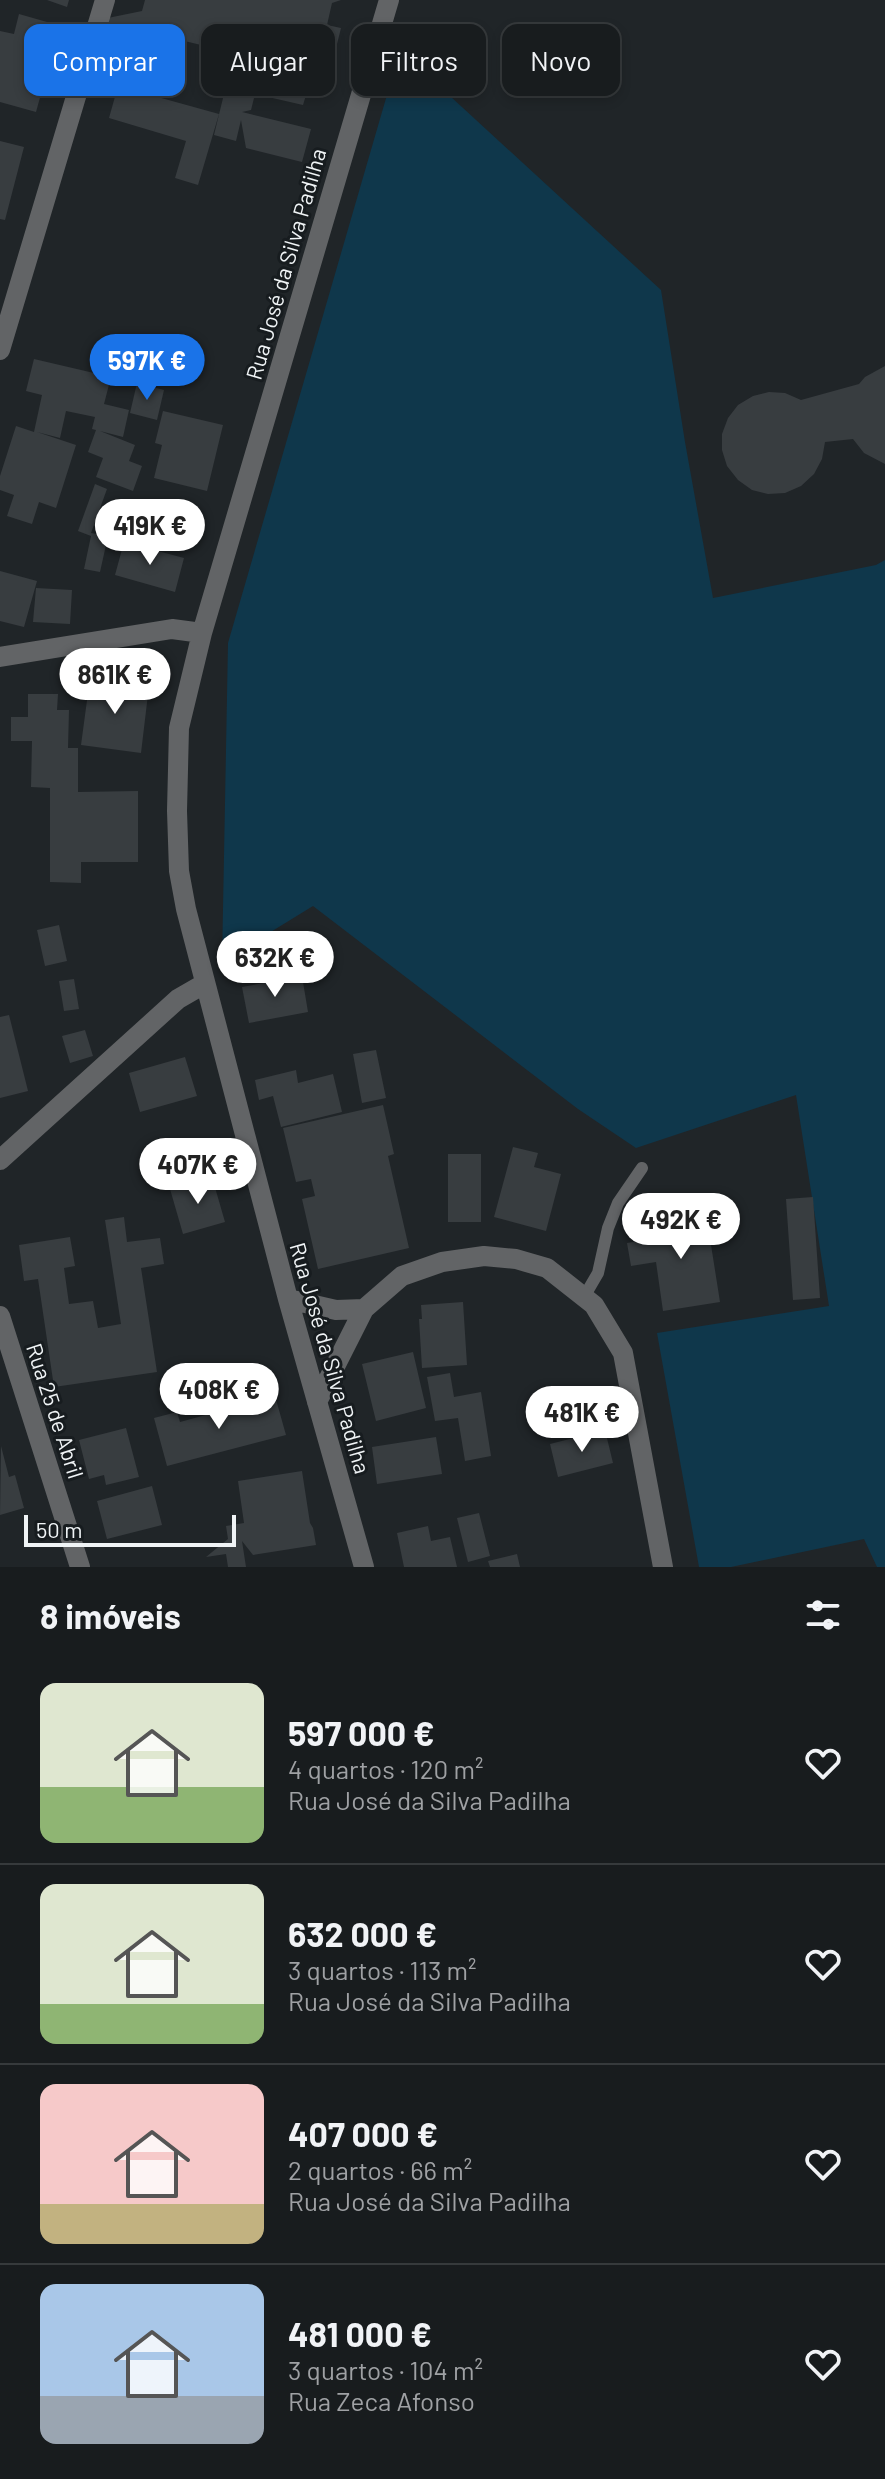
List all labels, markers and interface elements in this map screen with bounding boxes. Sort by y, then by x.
chip: Comprar [24,24,185,96]
chip: Alugar [201,24,335,96]
chip: Filtros [351,24,486,96]
chip: Novo [502,24,620,96]
street label: Rua José da Silva Padilha [240,145,331,382]
pin: 597K € [82,334,212,402]
text: 597K € [108,344,186,375]
pin: 419K € [85,499,215,567]
text: 419K € [113,509,187,540]
pin: 861K € [50,648,180,716]
text: 861K € [77,658,153,689]
pin: 632K € [210,931,340,999]
text: 632K € [235,941,315,972]
pin: 407K € [133,1138,263,1206]
text: 407K € [157,1148,239,1179]
pin: 492K € [616,1193,746,1261]
text: 492K € [640,1203,722,1234]
street label: Rua José da Silva Padilha [285,1239,376,1476]
street label: Rua 25 de Abril [22,1340,90,1482]
pin: 408K € [154,1363,284,1431]
text: 408K € [178,1373,260,1404]
pin: 481K € [517,1386,647,1454]
text: 481K € [544,1396,620,1427]
scale bar [24,1511,236,1547]
text: 50 m [36,1516,82,1542]
icon: filters [801,1593,845,1637]
text: 8 imóveis [40,1595,181,1636]
text: 597 000 € [288,1712,435,1753]
icon: home [104,1715,200,1811]
icon: heart [801,1741,845,1785]
text: 4 quartos · 120 m² [288,1753,483,1784]
text: Rua José da Silva Padilha [288,1784,571,1815]
text: 632 000 € [288,1913,437,1954]
icon: home [104,1916,200,2012]
icon: heart [801,1942,845,1986]
text: 3 quartos · 113 m² [288,1954,476,1985]
text: Rua José da Silva Padilha [288,1985,571,2016]
text: 407 000 € [288,2113,438,2154]
icon: home [104,2116,200,2212]
icon: heart [801,2142,845,2186]
text: 2 quartos · 66 m² [288,2154,472,2185]
text: Rua José da Silva Padilha [288,2185,571,2216]
text: 481 000 € [288,2313,432,2354]
icon: home [104,2316,200,2412]
icon: heart [801,2342,845,2386]
text: 3 quartos · 104 m² [288,2354,483,2385]
text: Rua Zeca Afonso [288,2385,475,2416]

